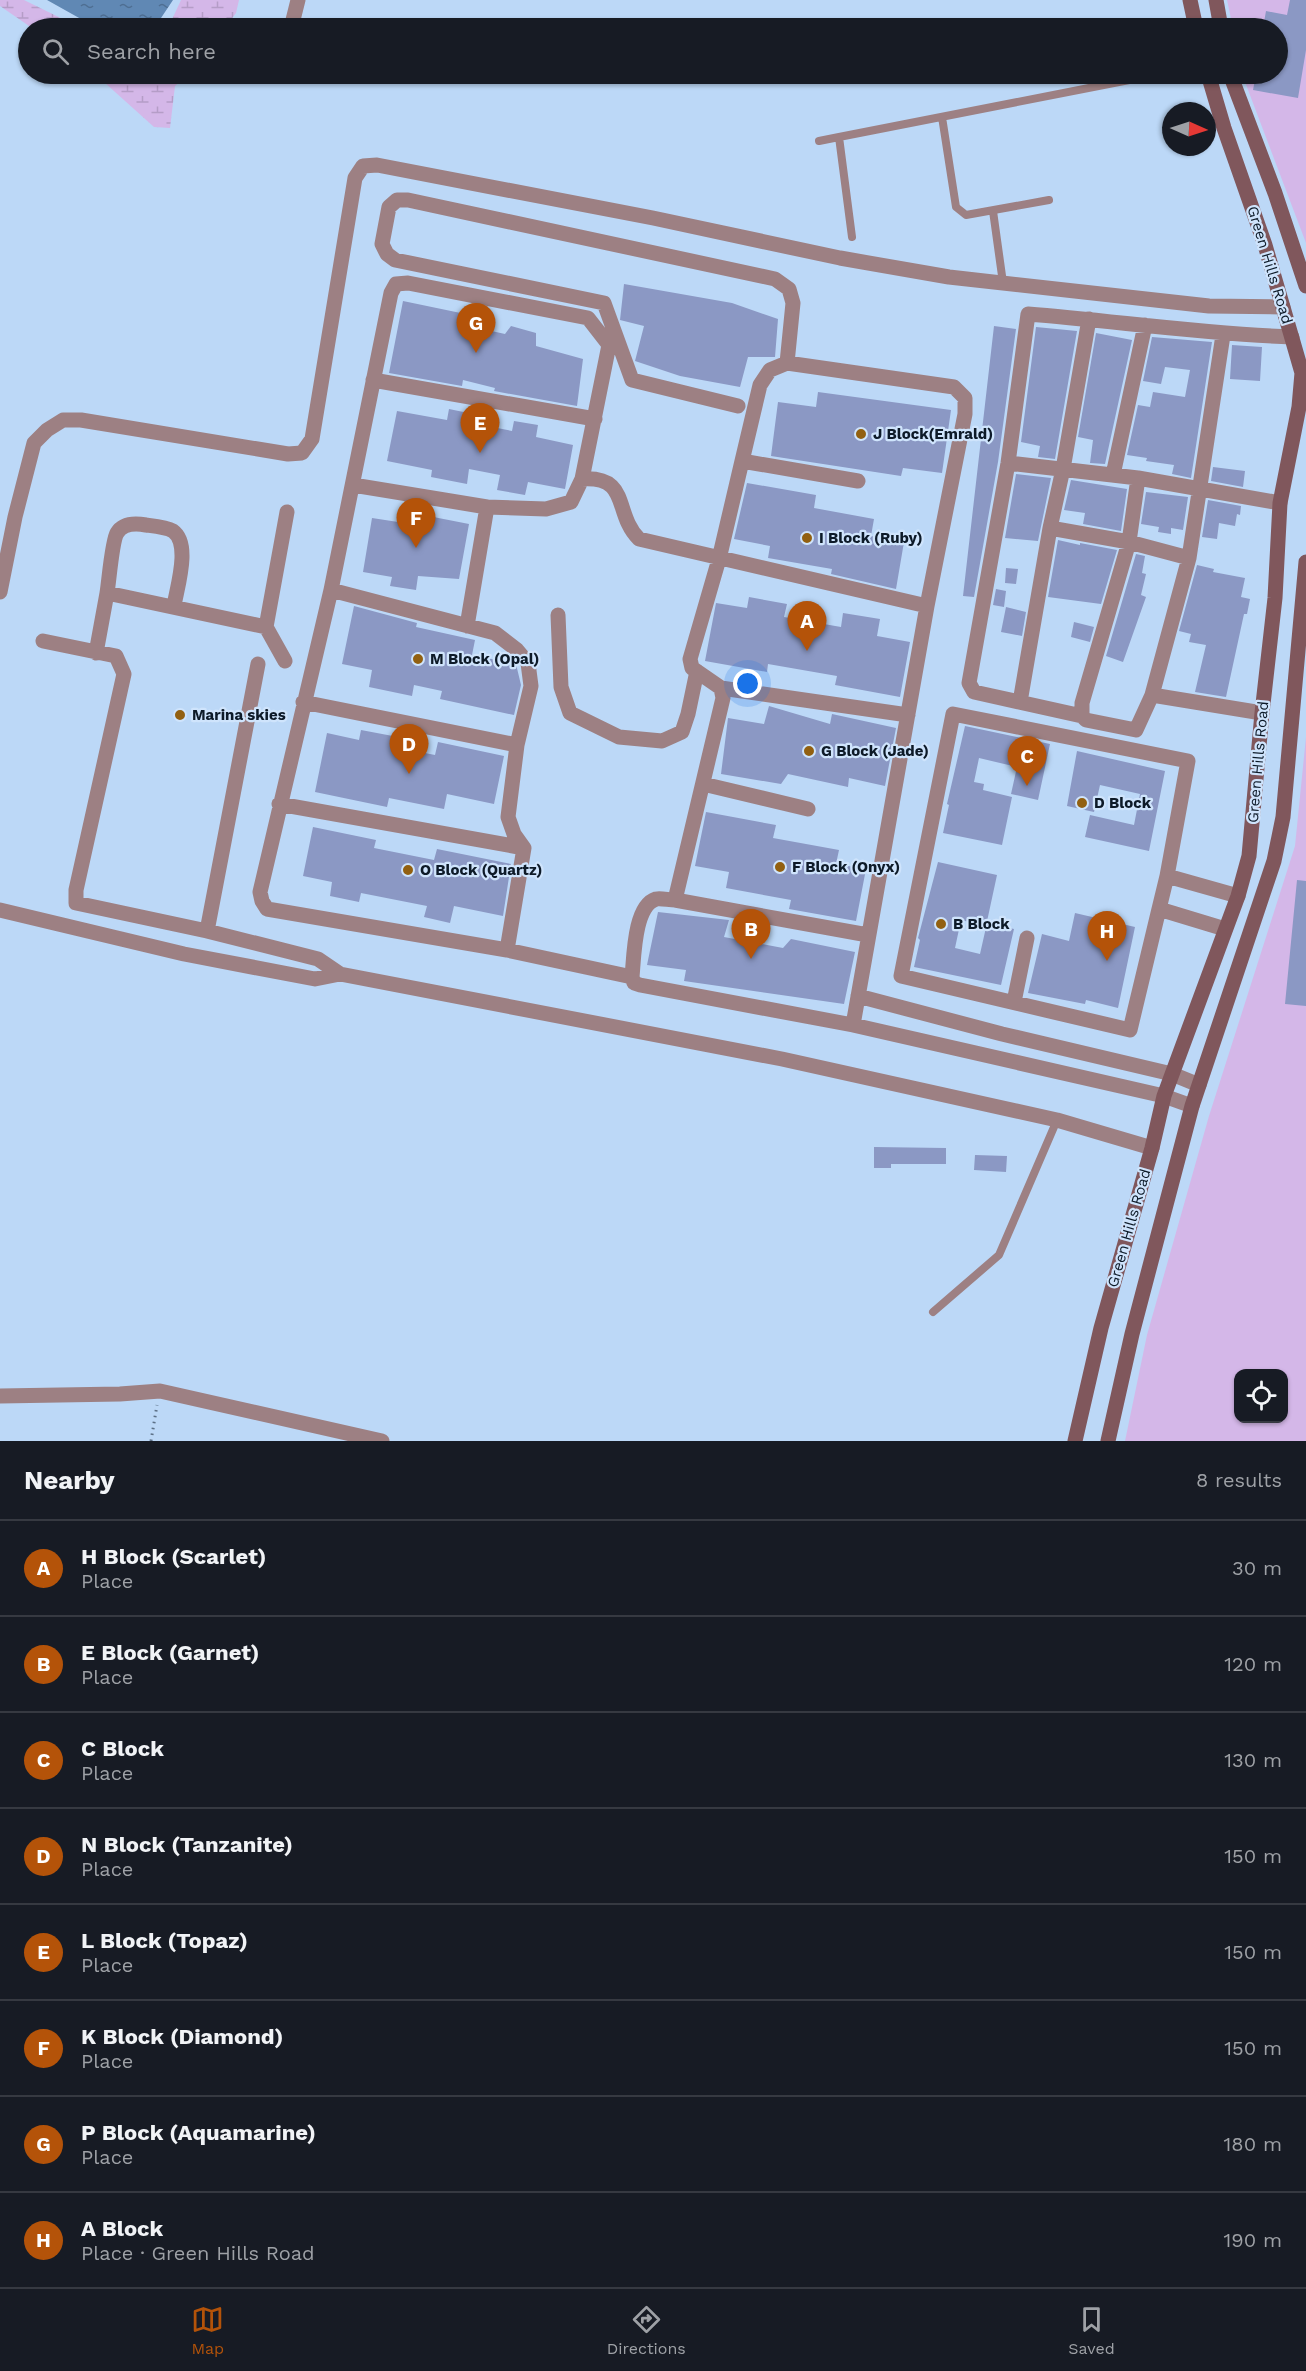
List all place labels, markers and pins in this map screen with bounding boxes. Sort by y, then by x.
pin: G [456,304,496,353]
pin: E [460,404,500,453]
place label: J Block(Emrald) [873,425,993,443]
marker: J Block(Emrald) [854,427,868,441]
pin: F [396,498,436,548]
place label: I Block (Ruby) [819,529,923,547]
marker: I Block (Ruby) [800,531,814,545]
pin: A [788,602,826,651]
place label: M Block (Opal) [430,650,539,668]
marker: M Block (Opal) [411,652,425,666]
place label: Marina skies [192,706,286,724]
marker: Marina skies [173,708,187,722]
pin: D [390,724,428,774]
pin: C [1008,736,1046,786]
place label: G Block (Jade) [821,742,929,760]
marker: G Block (Jade) [802,744,816,758]
place label: D Block [1094,794,1152,812]
marker: D Block [1075,796,1089,810]
place label: F Block (Onyx) [792,858,900,876]
marker: F Block (Onyx) [773,860,787,874]
place label: O Block (Quartz) [420,861,542,879]
marker: O Block (Quartz) [401,863,415,877]
pin: B [732,910,771,959]
pin: H [1088,912,1126,961]
place label: B Block [953,915,1010,933]
marker: B Block [934,917,948,931]

